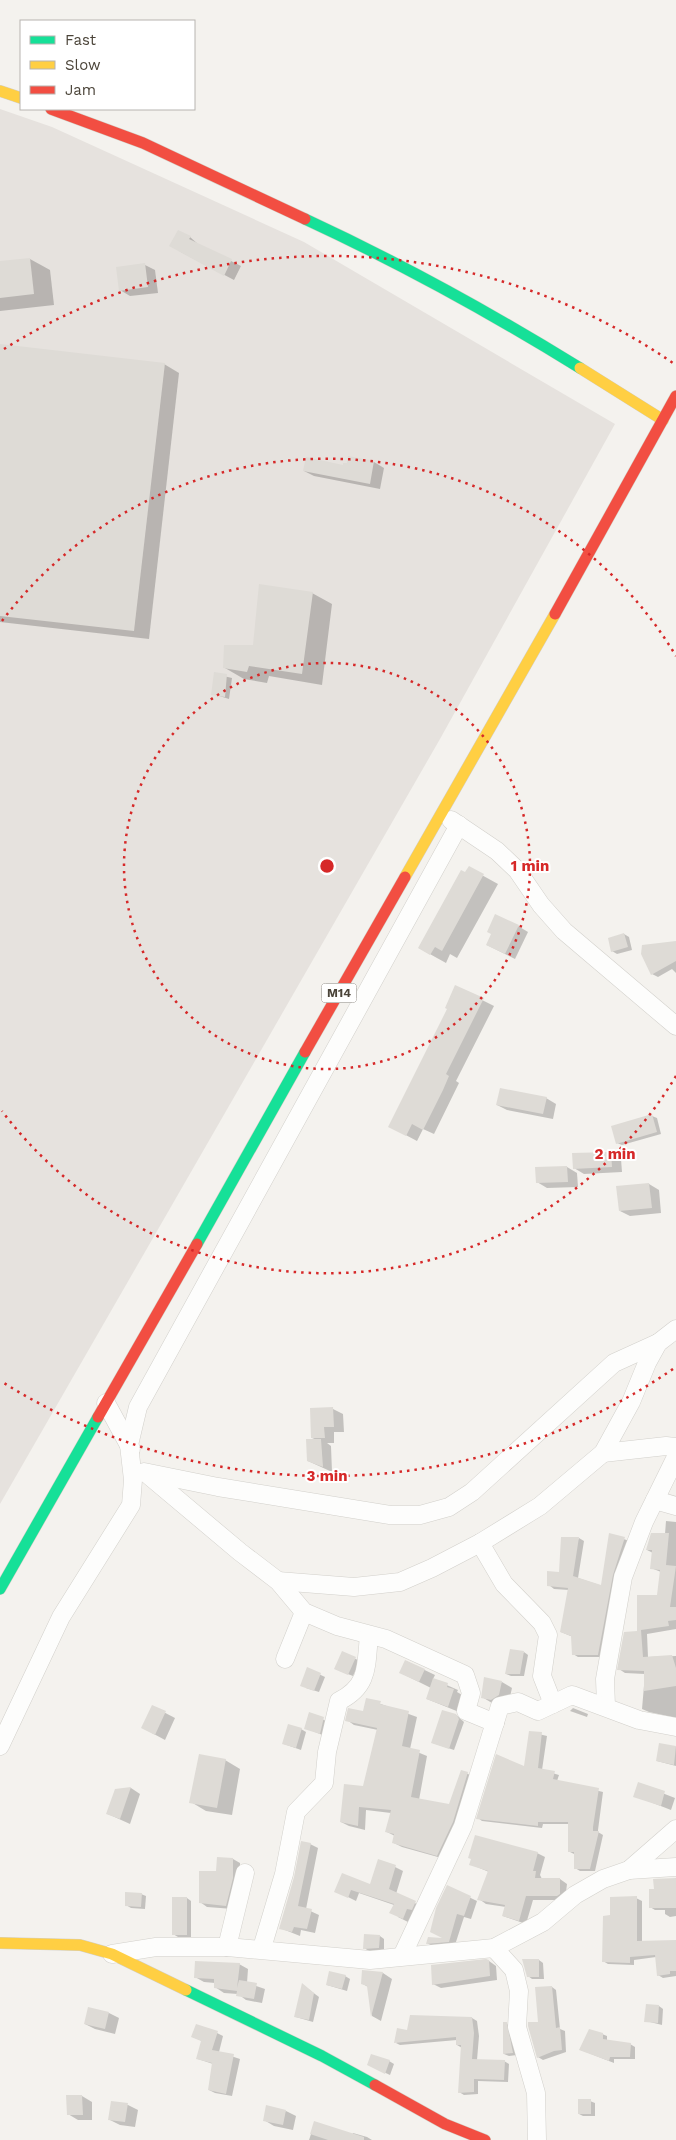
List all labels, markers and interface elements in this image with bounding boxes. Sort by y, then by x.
legend [20,20,195,110]
text: Fast [65,31,97,49]
text: Slow [65,56,101,74]
text: Jam [65,81,96,99]
centre of rings [318,857,336,875]
text: 1 min [511,857,549,875]
road number: M14 [322,984,356,1002]
text: 2 min [594,1145,636,1163]
text: 3 min [307,1467,347,1485]

